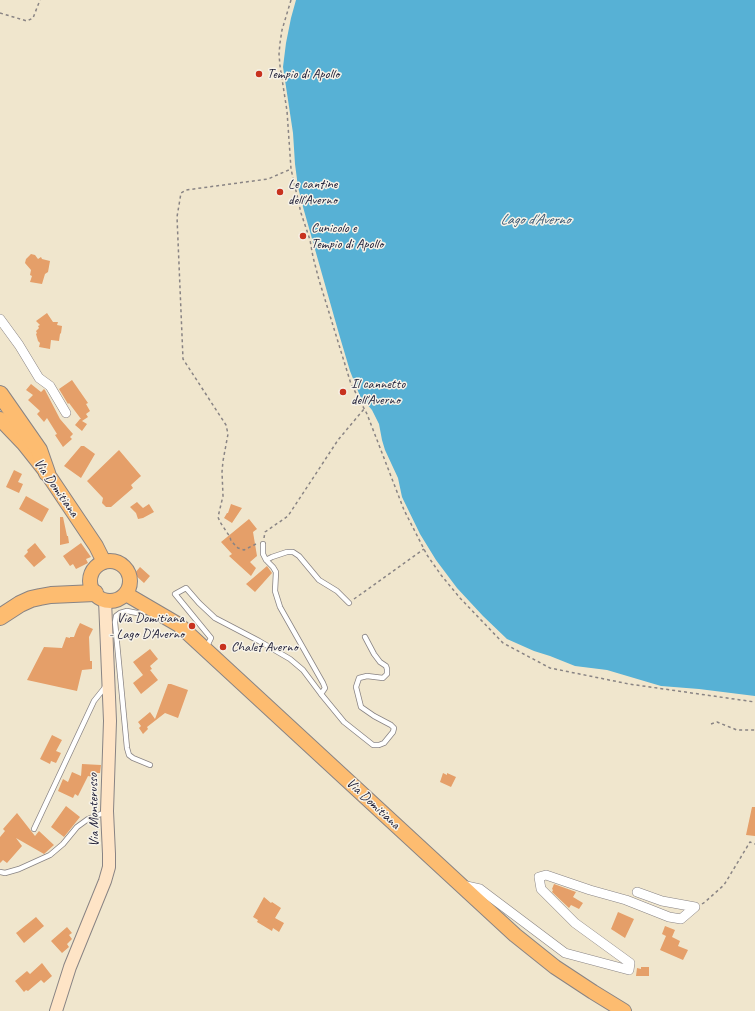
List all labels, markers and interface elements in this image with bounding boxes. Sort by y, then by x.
place label: Tempio di Apollo [267,66,339,82]
marker: Tempio di Apollo [254,69,264,79]
place label: Le cantine dell'Averno [288,176,337,208]
marker: Le cantine dell'Averno [275,187,285,197]
water label: Lago d'Averno [500,211,570,229]
place label: Cunicolo e Tempio di Apollo [311,220,383,252]
marker: Cunicolo e Tempio di Apollo [298,231,308,241]
place label: Il cannetto dell'Averno [351,376,405,408]
marker: Il cannetto dell'Averno [338,387,348,397]
street label: Via Domitiana [30,456,82,520]
place label: Via Domitiana - Lago D'Averno [109,610,184,642]
marker: Via Domitiana - Lago D'Averno [187,621,197,631]
place label: Chalet Averno [231,639,298,655]
marker: Chalet Averno [218,642,228,652]
street label: Via Monterusso [85,773,103,847]
street label: Via Domitiana [343,775,403,833]

